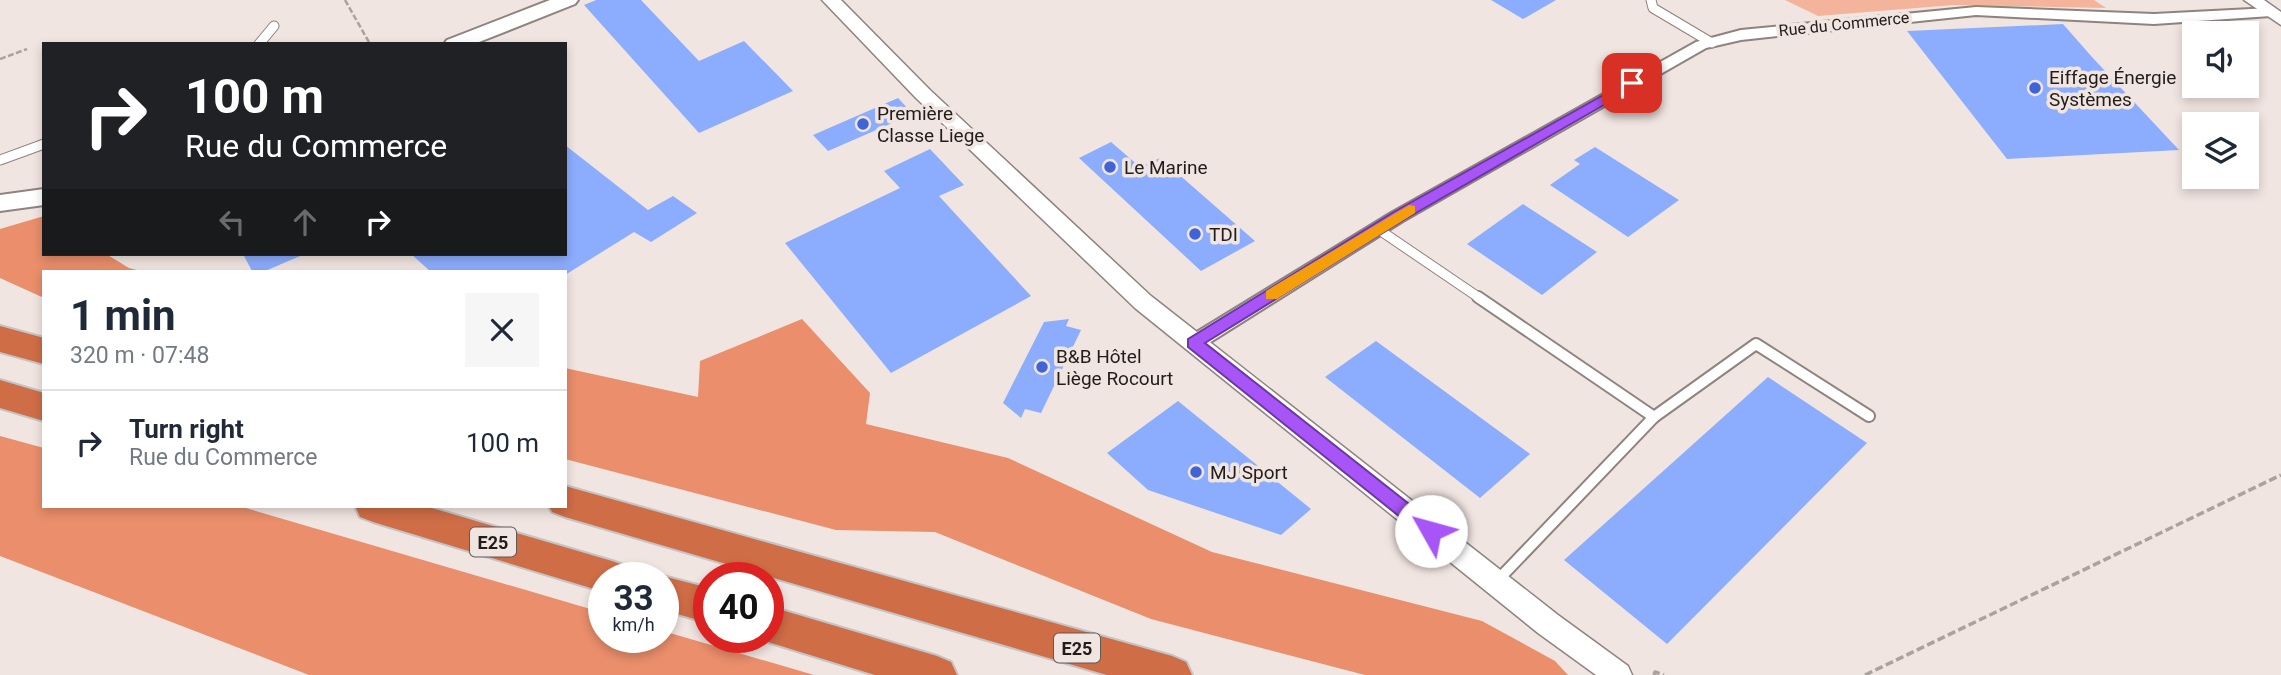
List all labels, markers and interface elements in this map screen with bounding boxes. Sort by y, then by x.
street label: Rue du Commerce [1778,8,1910,40]
map controls [2182,21,2259,189]
button: sound [2182,21,2259,98]
pin [1602,53,1662,113]
icon: arrive [1613,64,1651,102]
place label: Eiffage Énergie Systèmes [2049,66,2176,111]
text: 100 m [185,68,324,125]
icon: right [70,70,161,161]
marker: Eiffage Énergie Systèmes [2027,80,2043,96]
place label: Première Classe Liege [877,102,984,147]
button: layers [2182,112,2259,189]
marker: Première Classe Liege [855,116,871,132]
text: Rue du Commerce [185,127,447,165]
place label: Le Marine [1124,156,1208,179]
marker: Le Marine [1102,159,1118,175]
icon: left [213,203,251,241]
icon: ahead [286,203,324,241]
icon: right [359,203,397,241]
place label: TDI [1209,223,1238,246]
marker: TDI [1187,226,1203,242]
text: 1 min [70,291,176,340]
button: close [465,293,539,367]
text: 320 m · 07:48 [70,342,209,369]
place label: B&B Hôtel Liège Rocourt [1056,345,1173,390]
marker: B&B Hôtel Liège Rocourt [1034,359,1050,375]
text: Turn right [129,414,244,444]
icon: right [70,424,108,462]
text: 100 m [466,428,539,458]
text: Rue du Commerce [129,444,318,471]
place label: MJ Sport [1210,461,1288,484]
marker: MJ Sport [1188,464,1204,480]
position arrow [1394,494,1468,568]
road number: E25 [470,528,516,556]
speed limit sign: 40 [693,562,784,653]
text: 33 [613,578,654,619]
text: km/h [612,614,655,635]
road number: E25 [1054,634,1100,662]

